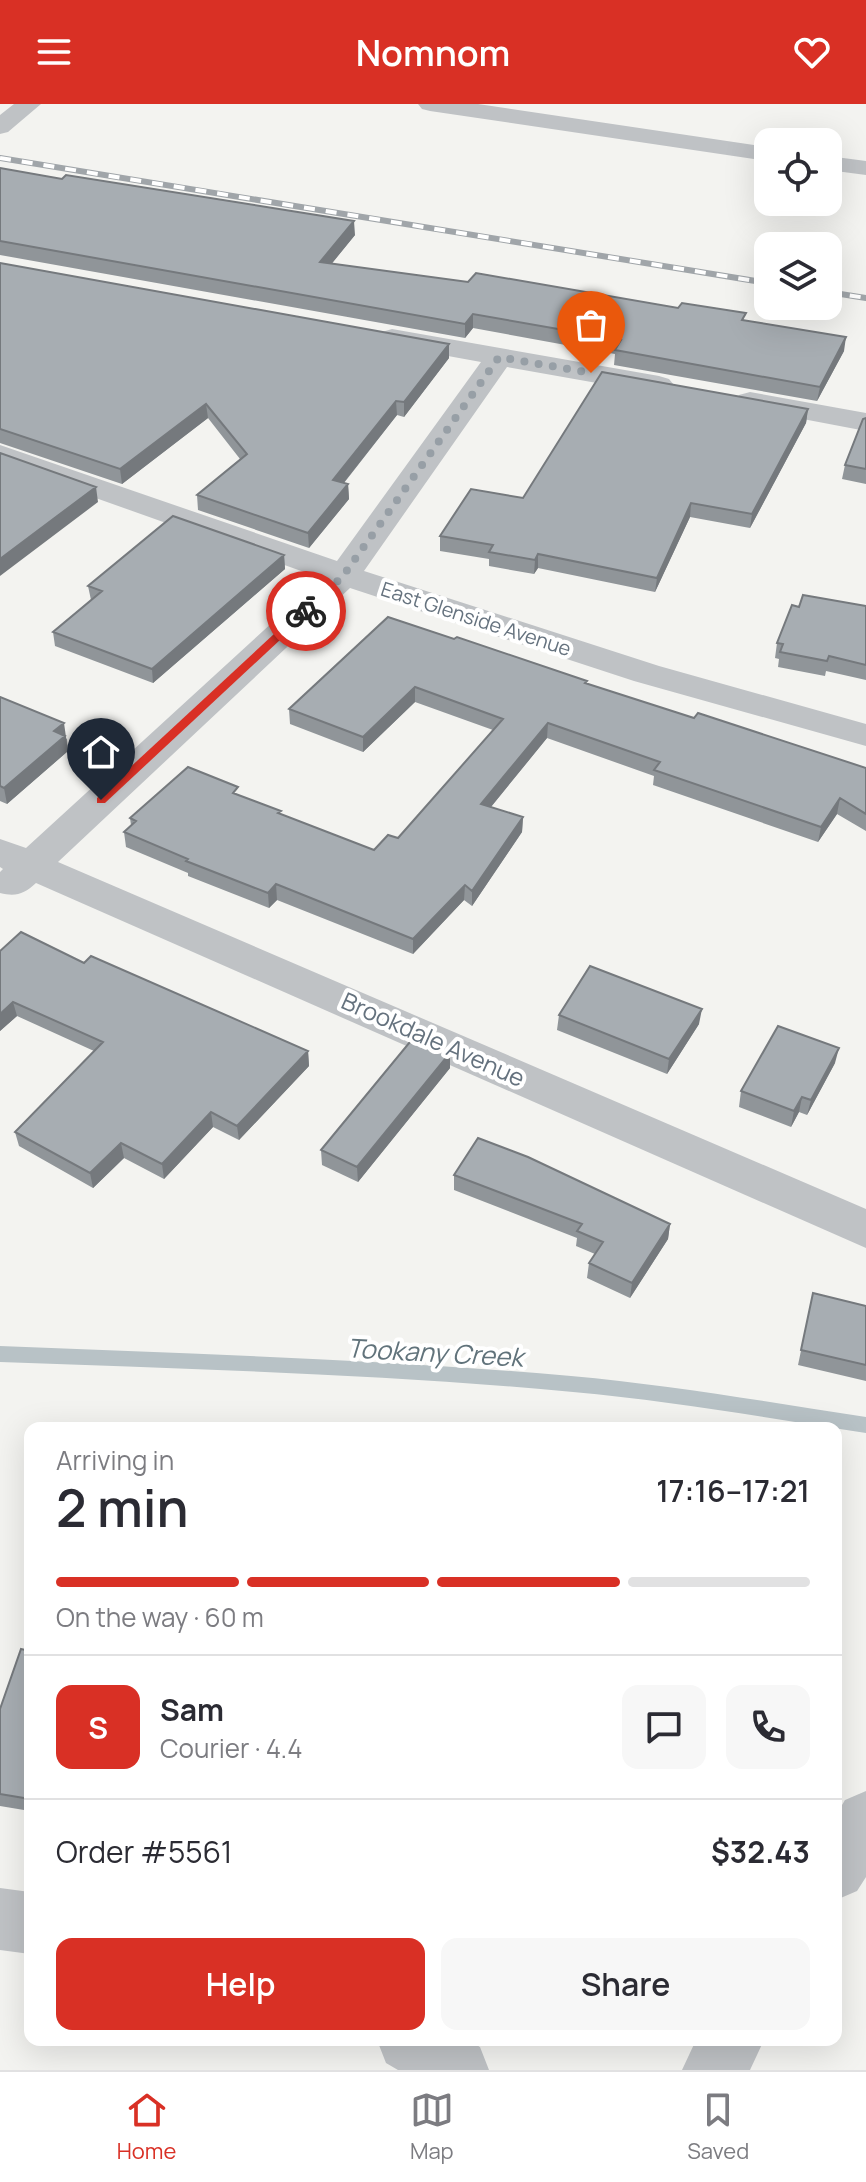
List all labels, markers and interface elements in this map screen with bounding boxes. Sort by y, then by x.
text: Nomnom [356,28,510,77]
icon: menu [32,30,76,74]
icon: heart [790,30,834,74]
map controls [754,128,842,320]
button: locate [754,128,842,216]
button: layers [754,232,842,320]
pin [557,291,625,373]
icon: bag [569,303,613,347]
courier [266,571,346,651]
street label: East Glenside Avenue [378,575,575,662]
icon: bike [284,589,328,633]
pin [67,718,135,800]
icon: home [79,730,123,774]
street label: Brookdale Avenue [337,983,530,1094]
water label: Tookany Creek [346,1329,528,1375]
text: Arriving in [56,1442,174,1478]
text: 17:16–17:21 [656,1470,810,1511]
text: 2 min [56,1472,189,1543]
text: On the way · 60 m [56,1599,264,1635]
button: chat [622,1685,706,1769]
button: phone [726,1685,810,1769]
text: Sam [160,1689,224,1730]
text: S [88,1707,108,1748]
text: Courier · 4.4 [160,1730,302,1766]
text: Order #5561 [56,1831,232,1872]
text: $32.43 [711,1831,810,1872]
button: Help [56,1938,425,2030]
button: Share [441,1938,810,2030]
tab: Home [117,2088,176,2166]
tab: Map [410,2088,454,2166]
tab: Saved [687,2088,749,2166]

